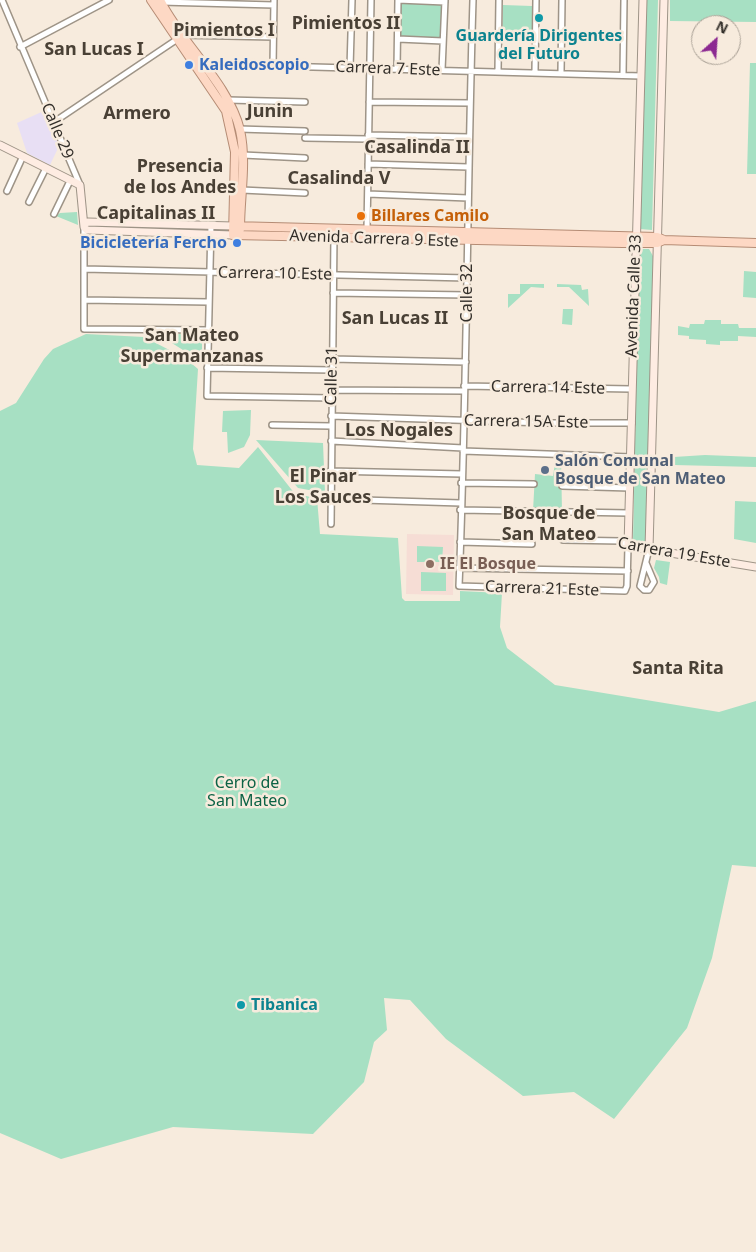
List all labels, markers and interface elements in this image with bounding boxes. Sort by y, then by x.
marker: Guardería Dirigentes del Futuro [533,12,545,24]
district label: Pimientos II [292,13,400,35]
north arrow [691,15,741,65]
text: N [713,16,732,38]
district label: Pimientos I [173,20,275,42]
place label: Guardería Dirigentes del Futuro [456,26,622,64]
district label: San Lucas I [44,39,144,61]
place label: Kaleidoscopio [199,55,310,75]
street label: Carrera 7 Este [335,58,441,80]
marker: Kaleidoscopio [183,59,195,71]
street label: Calle 29 [37,100,77,162]
district label: Junin [247,101,293,123]
district label: Armero [103,103,171,125]
district label: Casalinda II [364,137,470,159]
district label: Presencia de los Andes [124,156,236,198]
district label: Casalinda V [287,168,391,190]
district label: Capitalinas II [97,203,215,225]
place label: Billares Camilo [371,206,489,226]
marker: Billares Camilo [355,210,367,222]
street label: Avenida Carrera 9 Este [289,226,459,252]
place label: Bicicletería Fercho [80,233,227,253]
street label: Avenida Calle 33 [622,234,646,358]
marker: Bicicletería Fercho [231,237,243,249]
street label: Carrera 10 Este [218,263,332,285]
street label: Calle 32 [457,264,477,322]
district label: San Lucas II [342,308,448,330]
district label: San Mateo Supermanzanas [121,325,263,368]
street label: Calle 31 [322,346,342,406]
street label: Carrera 14 Este [491,377,605,399]
street label: Carrera 15A Este [464,411,588,433]
district label: Los Nogales [345,420,453,442]
place label: Salón Comunal Bosque de San Mateo [555,451,726,489]
marker: Salón Comunal Bosque de San Mateo [539,464,551,476]
district label: El Pinar Los Sauces [275,466,371,508]
district label: Bosque de San Mateo [502,503,596,546]
street label: Carrera 19 Este [616,534,732,572]
place label: IE El Bosque [440,554,536,574]
marker: IE El Bosque [424,558,436,570]
street label: Carrera 21 Este [485,577,599,601]
district label: Santa Rita [632,658,724,680]
park label: Cerro de San Mateo [207,773,287,811]
place label: Tibanica [251,995,318,1015]
marker: Tibanica [235,999,247,1011]

